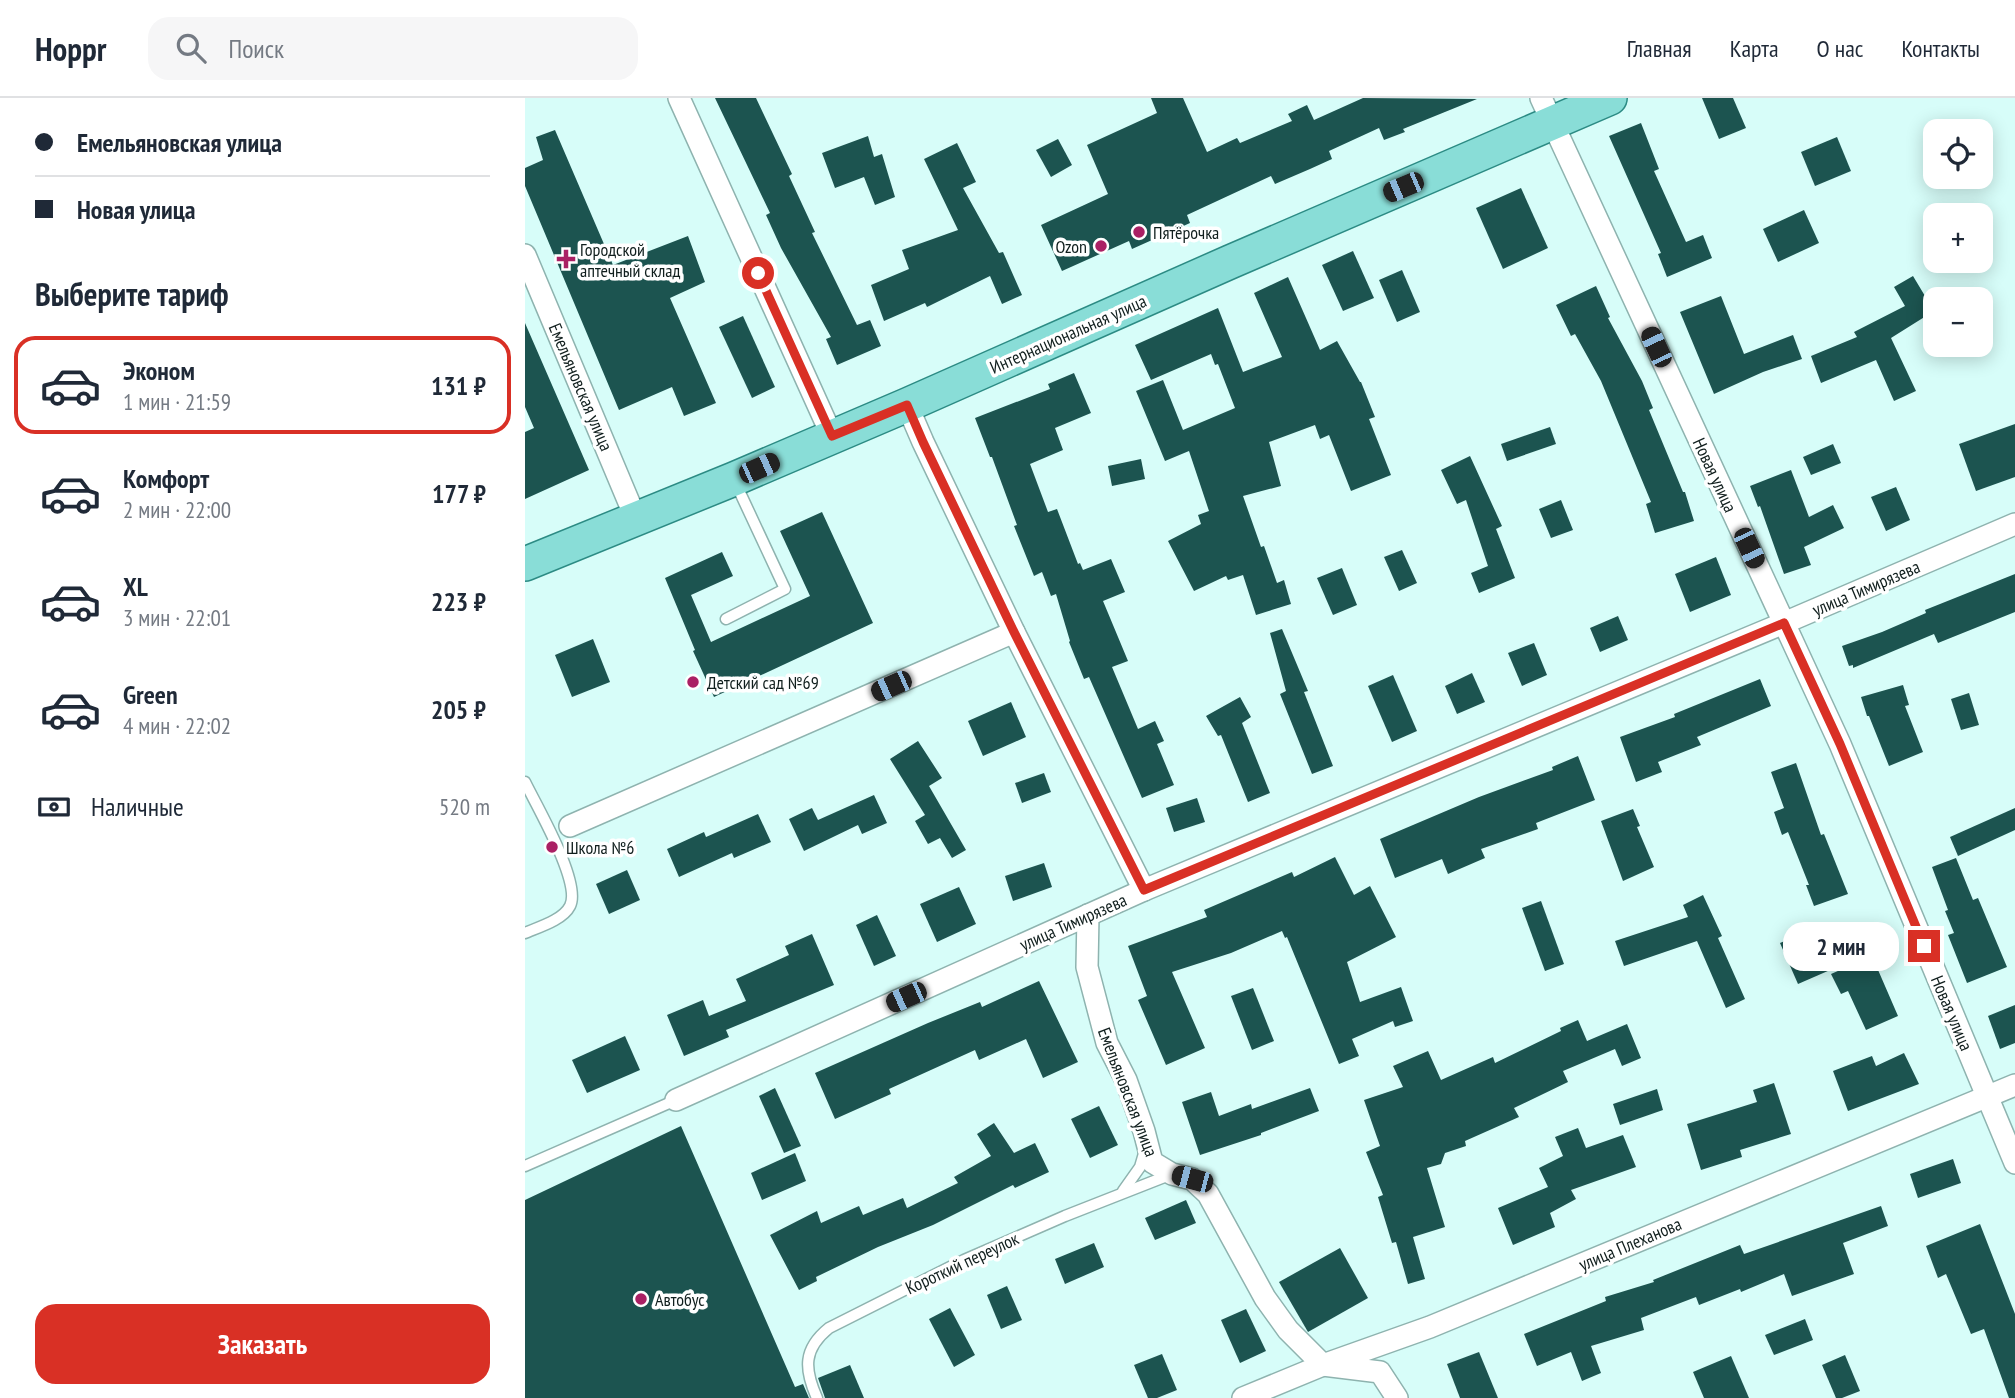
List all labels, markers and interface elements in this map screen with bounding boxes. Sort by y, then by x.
search box [148,17,638,80]
text: Hoppr [35,27,106,70]
icon: search [172,29,210,67]
text: Поиск [228,32,284,65]
text: Главная [1627,33,1692,64]
text: Карта [1730,33,1779,64]
text: О нас [1817,33,1863,64]
text: Контакты [1901,33,1980,64]
map controls [1923,119,1993,357]
button: locate [1923,119,1993,189]
text: Емельяновская улица [77,126,282,159]
car [1380,169,1427,205]
text: Новая улица [77,193,195,226]
button: + [1923,203,1993,273]
place label: Пятёрочка [1153,221,1219,244]
marker: Пятёрочка [1131,224,1147,240]
place label: Ozon [1055,235,1087,258]
place label: Городской аптечный склад [580,238,680,282]
marker: Ozon [1093,238,1109,254]
marker: Городской аптечный склад [558,251,574,267]
route start [742,257,774,289]
text: Выберите тариф [35,273,229,315]
button: − [1923,287,1993,357]
street label: Интернациональная улица [986,289,1150,379]
street label: Емельяновская улица [544,320,618,454]
car [1638,324,1675,370]
icon: car [39,354,102,417]
text: Эконом [123,354,195,387]
text: 131 ₽ [431,369,486,402]
text: 1 мин · 21:59 [123,387,231,416]
street label: Новая улица [1688,434,1742,516]
car [736,450,783,486]
icon: car [39,462,102,525]
text: Комфорт [123,462,209,495]
text: 177 ₽ [432,477,486,510]
text: 2 мин · 22:00 [123,495,231,524]
car [1731,525,1768,571]
street label: улица Тимирязева [1809,555,1923,621]
icon: car [39,570,102,633]
text: XL [123,570,148,603]
text: 223 ₽ [431,585,486,618]
text: 3 мин · 22:01 [123,603,231,632]
car [868,668,915,704]
place label: Детский сад №69 [707,671,819,694]
marker: Детский сад №69 [685,674,701,690]
icon: car [39,678,102,741]
text: Green [123,678,178,711]
text: 205 ₽ [431,693,486,726]
text: 4 мин · 22:02 [123,711,231,740]
icon: cash [35,788,73,826]
text: Наличные [91,790,184,823]
text: 520 m [439,792,490,821]
place label: Школа №6 [566,836,634,859]
marker: Школа №6 [544,839,560,855]
street label: улица Тимирязева [1016,888,1130,956]
callout: 2 мин [1784,922,1899,970]
route end [1908,930,1940,962]
text: 2 мин [1816,932,1866,961]
street label: Новая улица [1926,972,1978,1054]
car [883,979,930,1015]
street label: Емельяновская улица [1093,1024,1163,1160]
car [1169,1163,1216,1195]
street label: улица Плеханова [1575,1212,1685,1276]
street label: Короткий переулок [902,1227,1022,1299]
place label: Автобус [655,1288,705,1311]
marker: Автобус [633,1291,649,1307]
button: Заказать [35,1304,490,1384]

